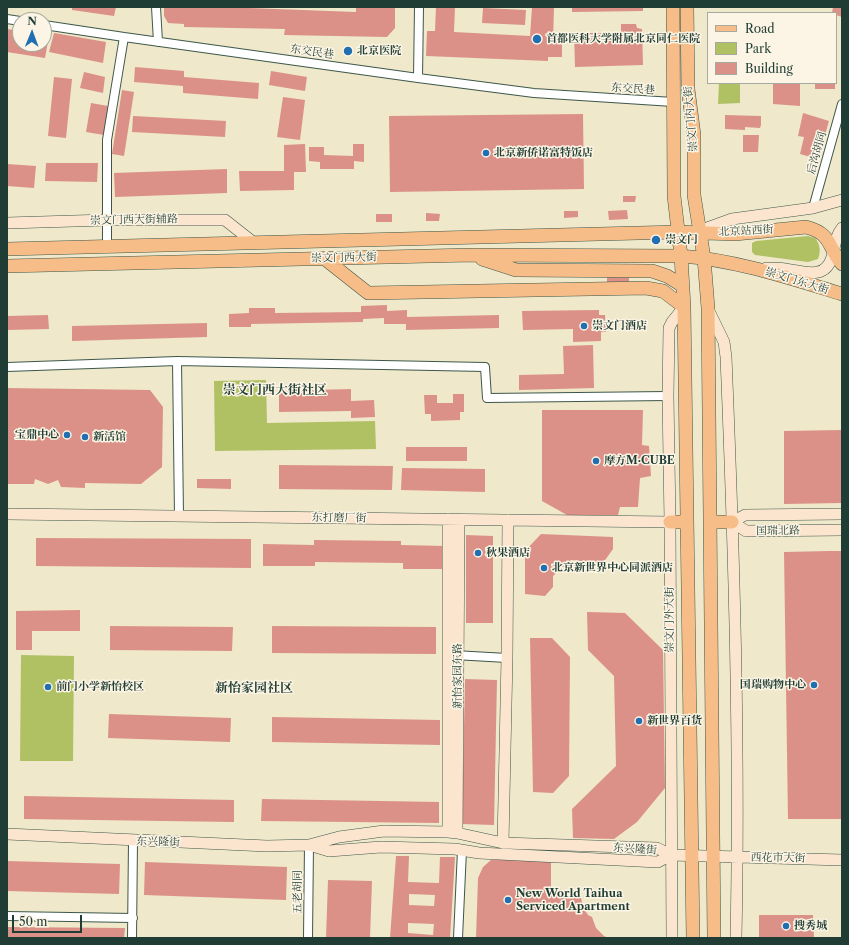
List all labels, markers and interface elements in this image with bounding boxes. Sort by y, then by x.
north arrow [12,12,52,52]
legend [707,12,837,84]
text: N [27,14,37,28]
text: Road [745,21,775,36]
place label: 首都医科大学附属北京同仁医院 [546,32,700,46]
marker: 首都医科大学附属北京同仁医院 [531,33,543,45]
text: Park [745,41,771,56]
street label: 东交民巷 [289,42,335,62]
place label: 北京医院 [357,44,401,58]
marker: 北京医院 [342,45,354,57]
text: Building [745,61,793,76]
street label: 东交民巷 [611,81,655,97]
street label: 崇文门内大街 [682,86,700,152]
street label: 后沟胡同 [805,130,829,176]
place label: 北京新侨诺富特饭店 [494,146,593,160]
marker: 北京新侨诺富特饭店 [481,148,491,158]
street label: 崇文门西大街辅路 [90,213,178,227]
street label: 北京站西街 [718,223,774,239]
place label: 崇文门 [665,233,698,247]
marker: 崇文门 [650,234,662,246]
street label: 崇文门西大街 [311,251,377,265]
street label: 崇文门东大街 [764,265,830,297]
place label: 崇文门酒店 [592,319,647,333]
marker: 崇文门酒店 [579,321,589,331]
district label: 崇文门西大街社区 [223,382,327,398]
place label: 宝鼎中心 [15,428,59,442]
marker: 宝鼎中心 [62,430,72,440]
place label: 新活馆 [93,430,126,444]
marker: 新活馆 [80,432,90,442]
place label: 摩方M·CUBE [604,454,675,468]
marker: 摩方M·CUBE [591,456,601,466]
street label: 东打磨厂街 [311,511,367,525]
street label: 国瑞北路 [756,524,800,538]
place label: 秋果酒店 [486,546,530,560]
marker: 秋果酒店 [473,548,483,558]
place label: 北京新世界中心同派酒店 [552,561,673,575]
marker: 北京新世界中心同派酒店 [539,563,549,573]
street label: 崇文门外大街 [663,587,677,653]
street label: 新怡家园东路 [451,643,465,709]
place label: 国瑞购物中心 [740,678,806,692]
place label: 前门小学新怡校区 [56,680,144,694]
district label: 新怡家园社区 [215,680,293,696]
marker: 国瑞购物中心 [809,680,819,690]
marker: 前门小学新怡校区 [43,682,53,692]
place label: 新世界百货 [647,714,702,728]
marker: 新世界百货 [634,716,644,726]
street label: 东兴隆街 [136,835,180,849]
street label: 东兴隆街 [613,841,657,857]
street label: 西花市大街 [750,851,806,865]
street label: 五老胡同 [291,870,305,914]
place label: New World Taihua Serviced Apartment [516,887,630,913]
marker: New World Taihua Serviced Apartment [503,895,513,905]
scale bar [14,907,84,933]
text: 50 m [19,914,48,929]
place label: 搜秀城 [794,919,827,933]
marker: 搜秀城 [781,921,791,931]

